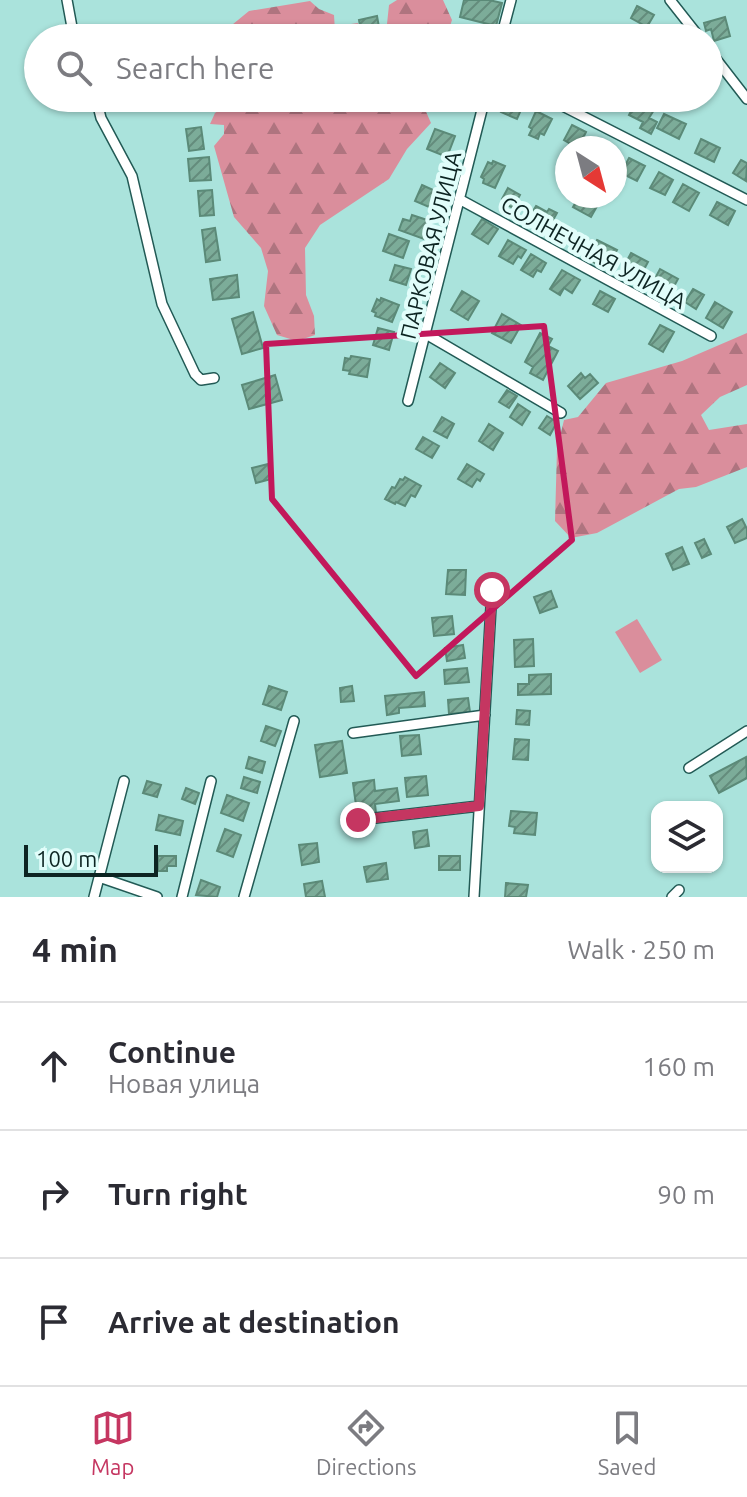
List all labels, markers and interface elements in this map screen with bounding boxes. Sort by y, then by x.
search box [24,24,723,112]
icon: search [52,46,96,90]
text: Search here [116,51,275,85]
north arrow [555,136,627,208]
street label: ПАРКОВАЯ УЛИЦА [395,148,466,341]
street label: СОЛНЕЧНАЯ УЛИЦА [497,191,692,314]
route start [474,572,510,608]
map controls [651,801,723,873]
button: layers [651,801,723,873]
route end [340,802,376,838]
scale bar [24,841,158,877]
text: 100 m [36,846,97,871]
text: 4 min [32,930,118,968]
text: Walk · 250 m [567,935,715,964]
text: Continue [108,1035,236,1069]
icon: ahead [32,1044,76,1088]
text: 160 m [643,1052,715,1081]
text: Новая улица [108,1069,260,1098]
icon: right [32,1172,76,1216]
text: Turn right [108,1177,248,1211]
text: 90 m [657,1180,715,1209]
icon: arrive [32,1300,76,1344]
text: Arrive at destination [108,1305,400,1339]
tab: Map [91,1406,135,1479]
tab: Directions [316,1406,416,1479]
tab: Saved [598,1406,656,1479]

